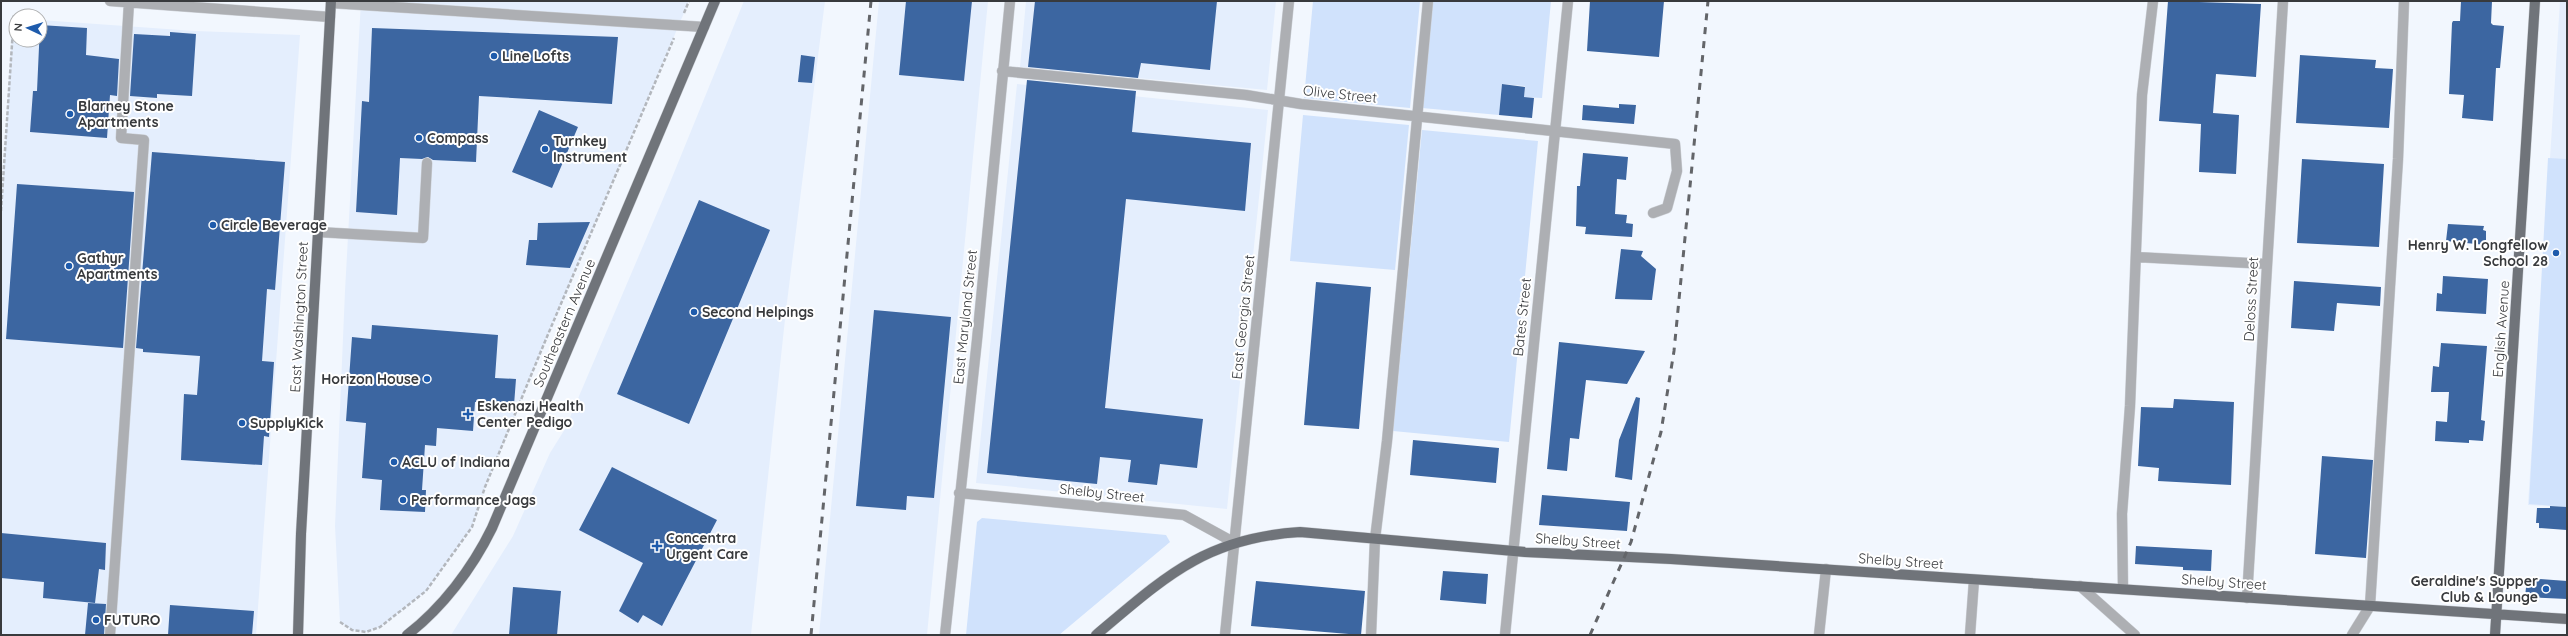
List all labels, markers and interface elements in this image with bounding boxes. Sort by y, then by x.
north arrow [8,8,48,48]
text: N [11,23,25,32]
place label: Line Lofts [502,47,569,65]
marker: Line Lofts [489,51,499,61]
street label: Olive Street [1302,81,1378,107]
place label: Blarney Stone Apartments [78,97,174,131]
marker: Blarney Stone Apartments [65,109,75,119]
place label: Compass [427,129,489,147]
place label: Turnkey Instrument [553,132,627,166]
marker: Compass [414,133,424,143]
marker: Turnkey Instrument [540,144,550,154]
place label: Circle Beverage [221,216,327,234]
marker: Circle Beverage [208,220,218,230]
place label: Henry W. Longfellow School 28 [2408,236,2548,270]
street label: East Washington Street [286,241,312,393]
marker: Henry W. Longfellow School 28 [2551,248,2561,258]
place label: Gathyr Apartments [77,249,158,283]
street label: East Maryland Street [949,249,981,385]
street label: East Georgia Street [1228,254,1259,380]
street label: Southeastern Avenue [529,256,599,390]
street label: Deloss Street [2240,256,2262,342]
marker: Gathyr Apartments [64,261,74,271]
street label: Bates Street [1509,277,1535,357]
street label: English Avenue [2489,280,2513,378]
place label: Second Helpings [702,303,814,321]
marker: Second Helpings [689,307,699,317]
place label: Horizon House [321,370,419,388]
marker: Horizon House [422,374,432,384]
place label: Eskenazi Health Center Pedigo [477,397,584,431]
marker: Eskenazi Health Center Pedigo [462,408,474,420]
place label: SupplyKick [250,414,324,432]
marker: SupplyKick [237,418,247,428]
place label: ACLU of Indiana [402,453,510,471]
marker: ACLU of Indiana [389,457,399,467]
street label: Shelby Street [1059,480,1146,506]
place label: Performance Jags [411,491,536,509]
marker: Performance Jags [398,495,408,505]
place label: Concentra Urgent Care [666,529,748,563]
street label: Shelby Street [1535,529,1622,553]
marker: Concentra Urgent Care [651,540,663,552]
street label: Shelby Street [1858,549,1945,573]
street label: Shelby Street [2181,570,2268,594]
place label: Geraldine's Supper Club & Lounge [2411,572,2538,606]
marker: Geraldine's Supper Club & Lounge [2541,584,2551,594]
place label: FUTURO [104,611,161,629]
marker: FUTURO [91,615,101,625]

